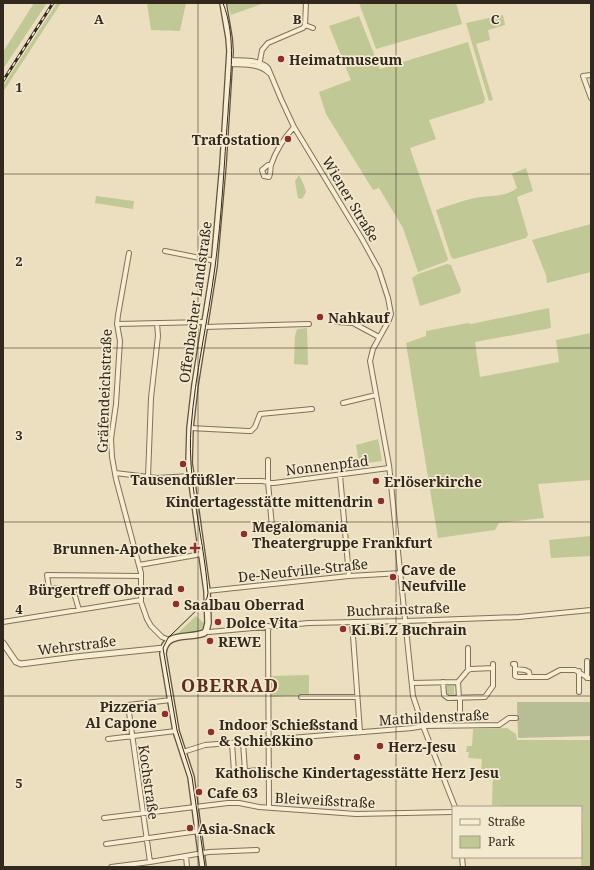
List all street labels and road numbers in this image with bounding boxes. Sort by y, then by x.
street label: Wiener Straße [318,153,384,245]
street label: Offenbacher Landstraße [174,220,216,384]
street label: Gräfendeichstraße [92,329,116,453]
street label: Nonnenpfad [284,450,370,480]
street label: De-Neufville-Straße [237,554,369,586]
street label: Buchrainstraße [346,598,450,620]
street label: Wehrstraße [37,631,117,659]
street label: Mathildenstraße [378,705,490,729]
street label: Kochstraße [134,743,164,821]
street label: Bleiweißstraße [274,788,376,812]

